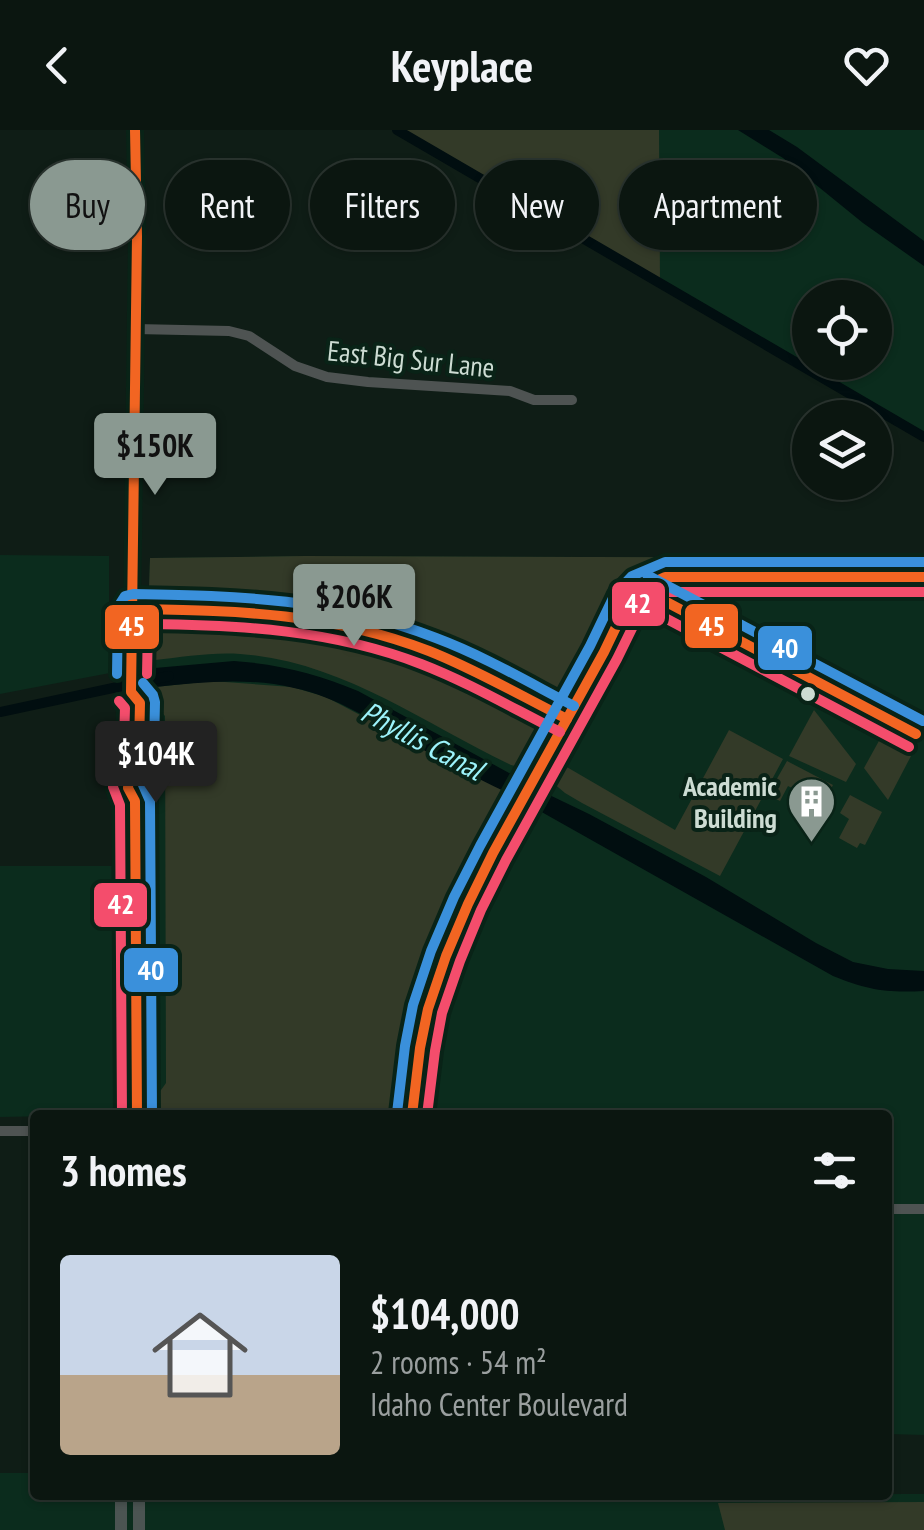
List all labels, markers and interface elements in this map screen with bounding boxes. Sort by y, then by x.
text: Keyplace [391,36,533,94]
icon: back [30,38,85,93]
icon: heart [839,38,894,93]
chip: Buy [30,160,145,250]
chip: Rent [165,160,290,250]
chip: Filters [310,160,455,250]
chip: New [475,160,599,250]
chip: Apartment [619,160,817,250]
map controls [792,280,892,500]
button: locate [792,280,892,380]
street label: East Big Sur Lane [326,331,496,386]
button: layers [792,400,892,500]
pin: $150K [85,413,225,498]
text: $150K [116,424,194,466]
pin: $206K [284,564,424,649]
text: $206K [315,575,393,617]
line badge: 42 [610,580,667,628]
text: 42 [625,584,651,621]
line badge: 45 [683,602,740,650]
line badge: 45 [103,603,161,651]
text: 45 [119,607,145,644]
text: 45 [699,607,725,644]
line badge: 40 [756,624,814,672]
text: 40 [772,629,798,666]
unlabelled marker [798,684,818,704]
water label: Phyllis Canal [355,691,493,789]
pin: $104K [86,721,226,806]
text: $104K [117,732,195,774]
place label: Academic Building [682,767,777,836]
building icon: Academic Building [786,776,838,844]
line badge: 42 [92,881,149,929]
text: 42 [108,885,134,922]
line badge: 40 [122,946,180,994]
text: 40 [138,951,164,988]
text: 3 homes [60,1143,187,1198]
icon: filters [807,1143,862,1198]
text: $104,000 [370,1286,520,1341]
icon: home [140,1295,260,1415]
text: 2 rooms · 54 m² [370,1341,547,1383]
text: Idaho Center Boulevard [370,1383,628,1425]

